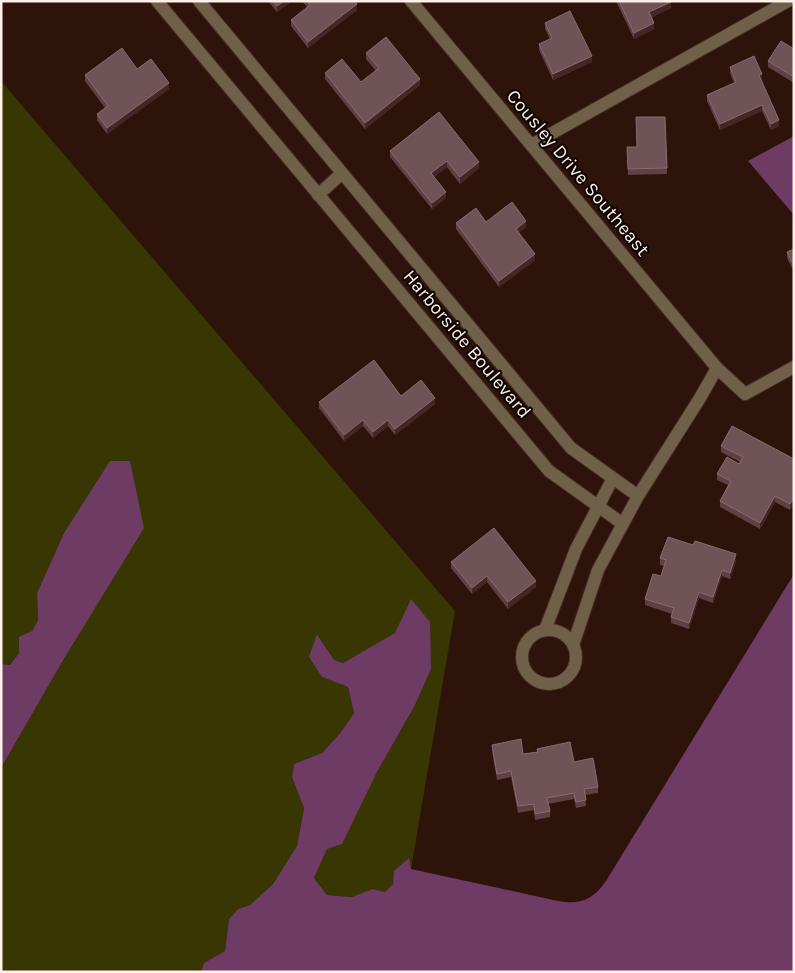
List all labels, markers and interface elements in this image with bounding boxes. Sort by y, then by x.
street label: Cousley Drive Southeast [502,85,654,261]
street label: Harborside Boulevard [399,265,535,423]

